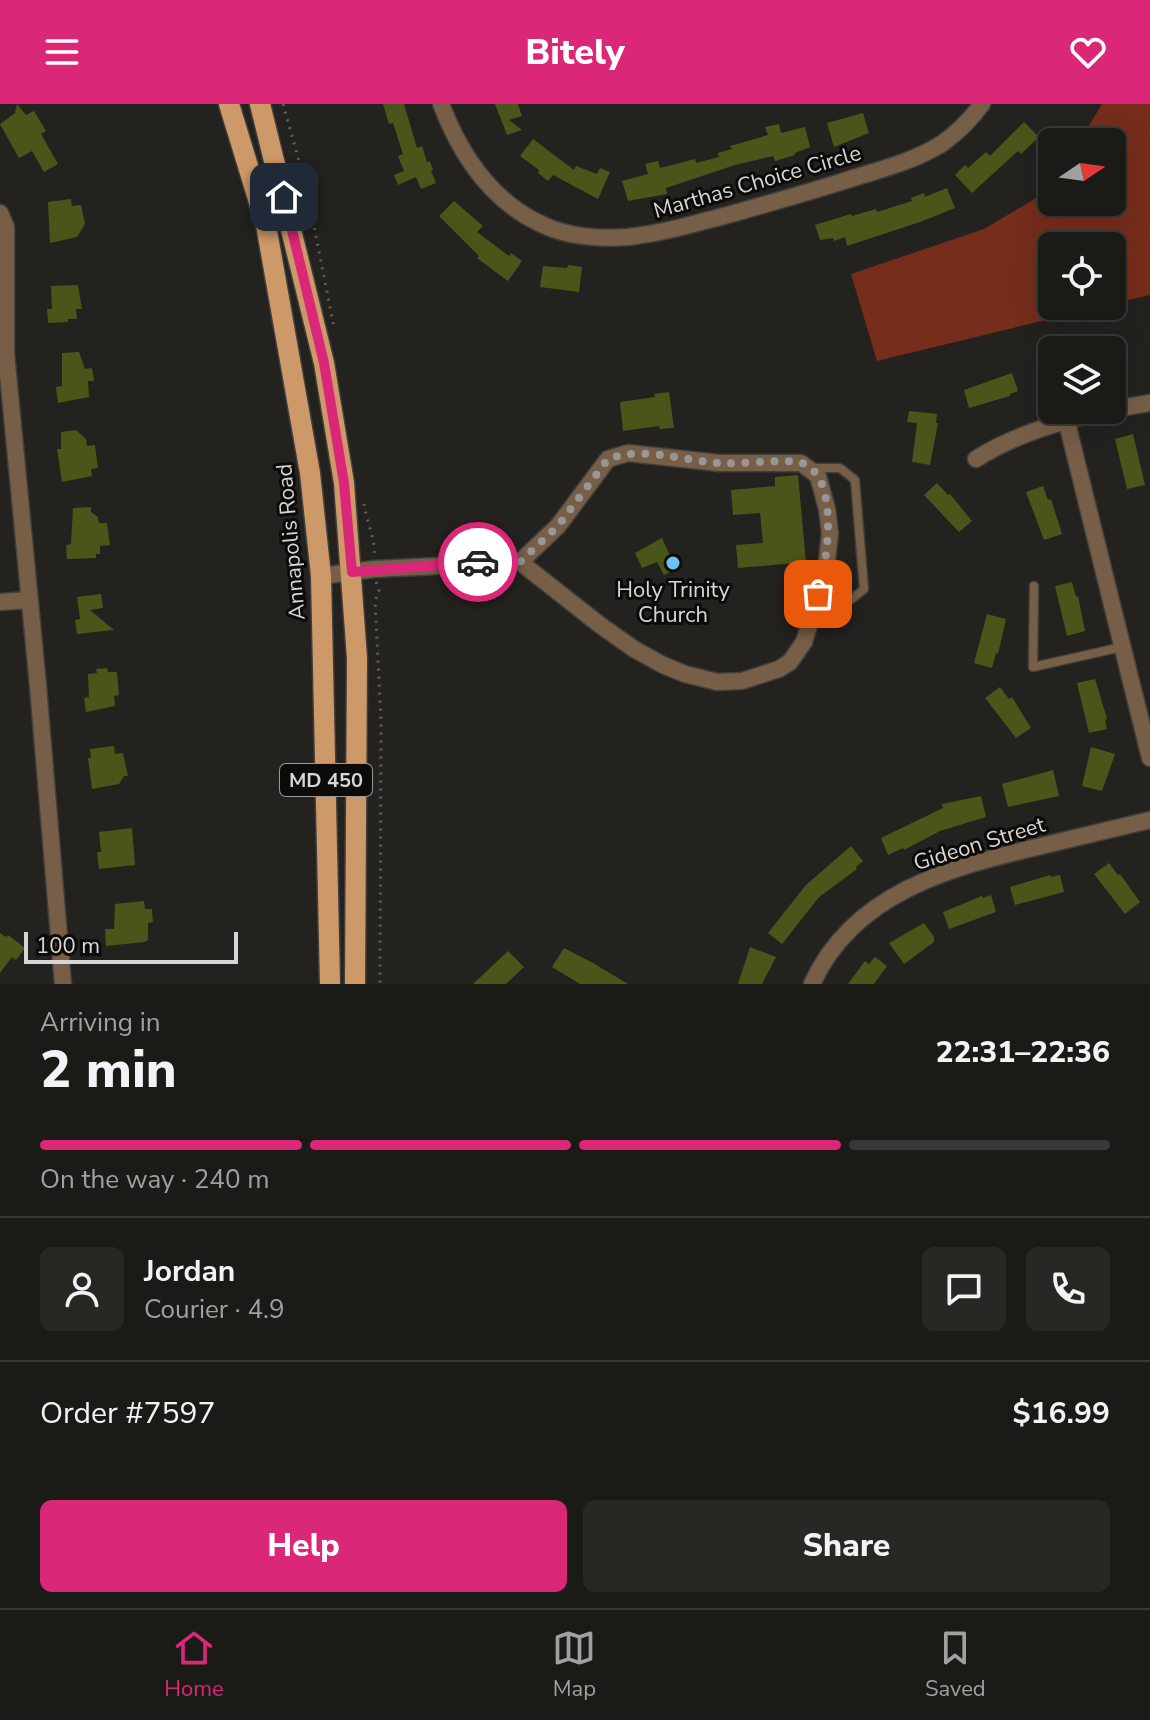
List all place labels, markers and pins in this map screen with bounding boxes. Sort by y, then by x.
pin [250,163,318,231]
marker: Holy Trinity Church [664,554,682,572]
pin [784,560,852,628]
place label: Holy Trinity Church [616,575,730,630]

